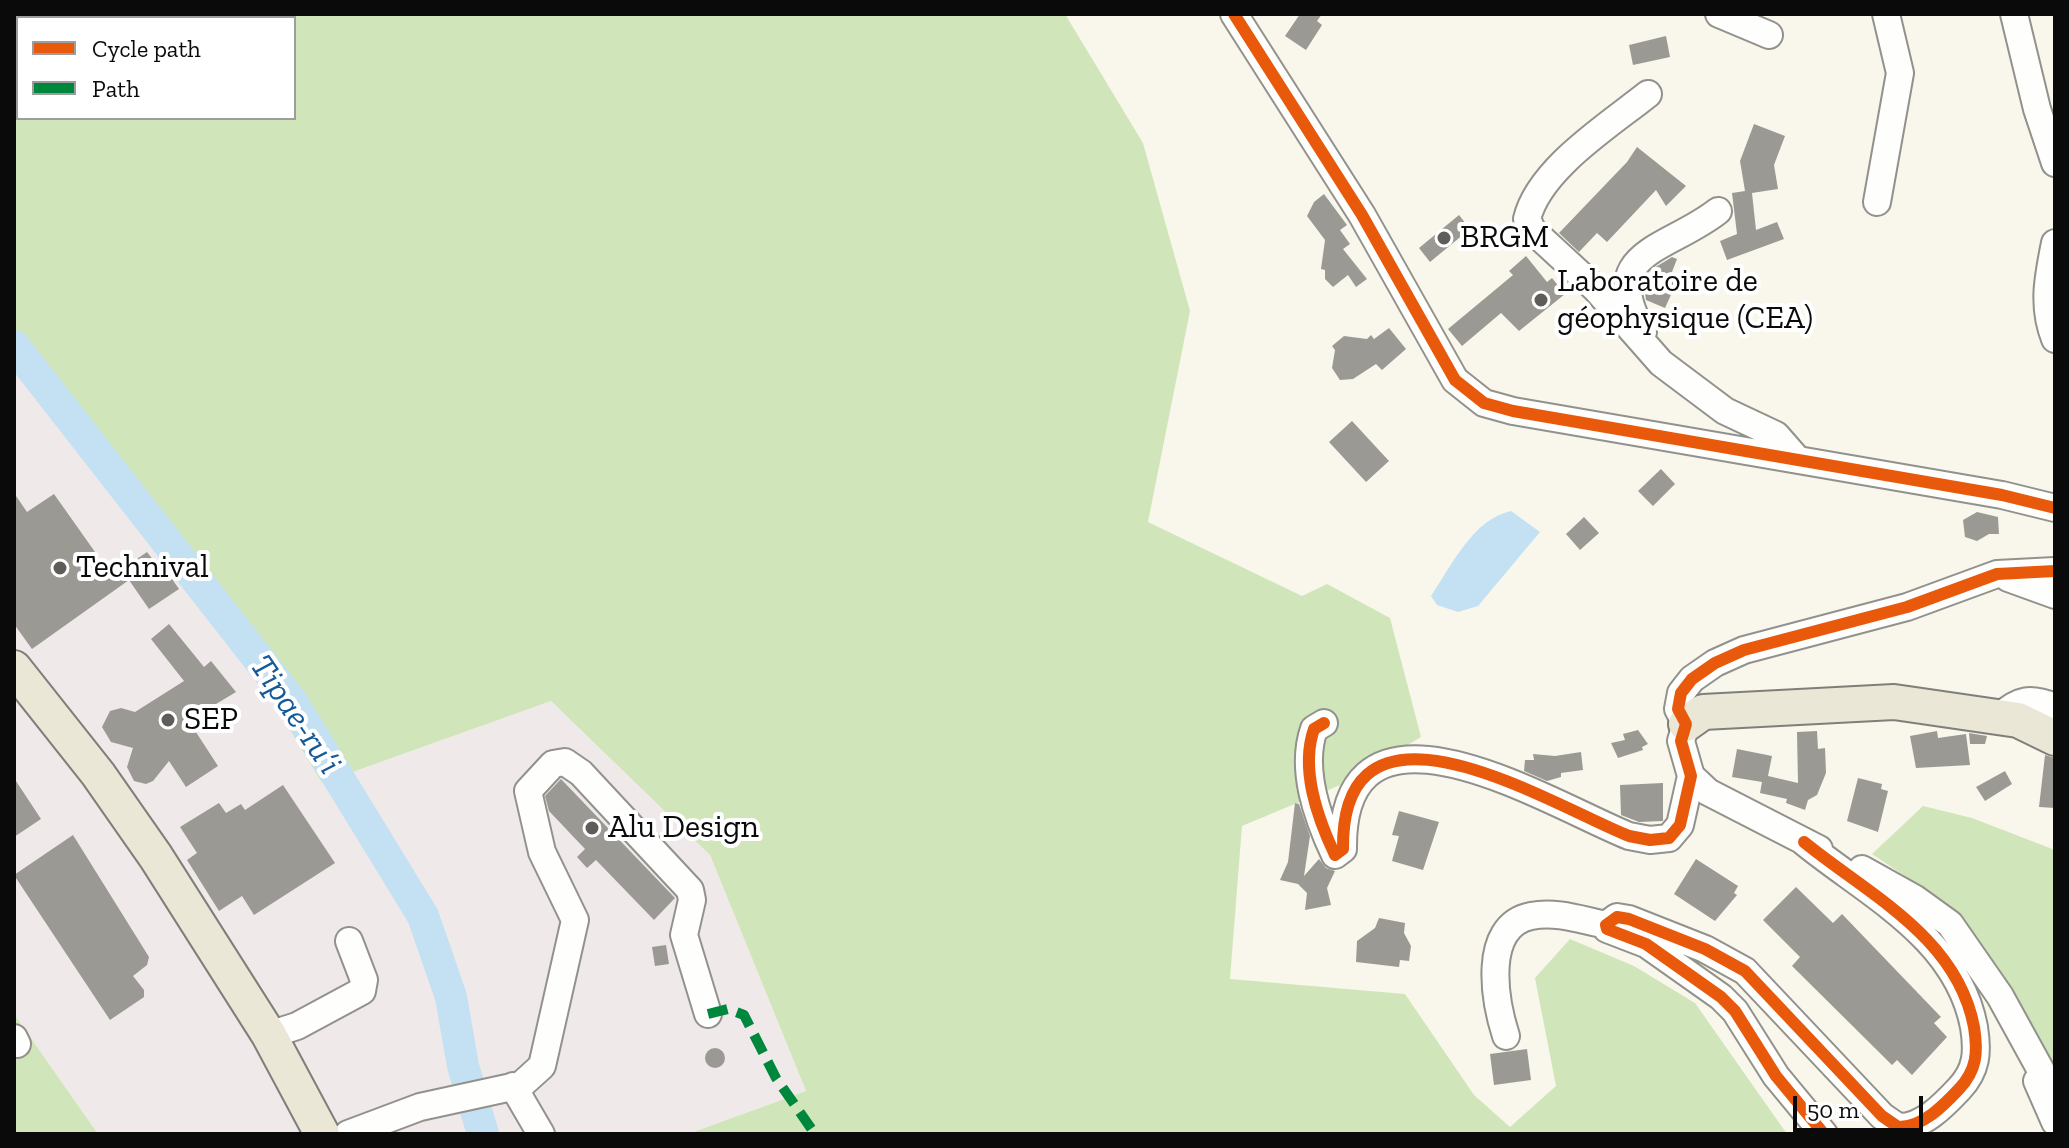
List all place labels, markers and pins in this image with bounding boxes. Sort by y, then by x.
place label: BRGM [1460,219,1549,257]
marker: BRGM [1435,229,1453,247]
place label: Laboratoire de géophysique (CEA) [1557,263,1813,338]
marker: Laboratoire de géophysique (CEA) [1532,291,1550,309]
place label: Technival [76,549,209,587]
marker: Technival [51,559,69,577]
place label: SEP [184,701,238,739]
marker: SEP [159,711,177,729]
place label: Alu Design [608,809,759,847]
marker: Alu Design [583,819,601,837]

